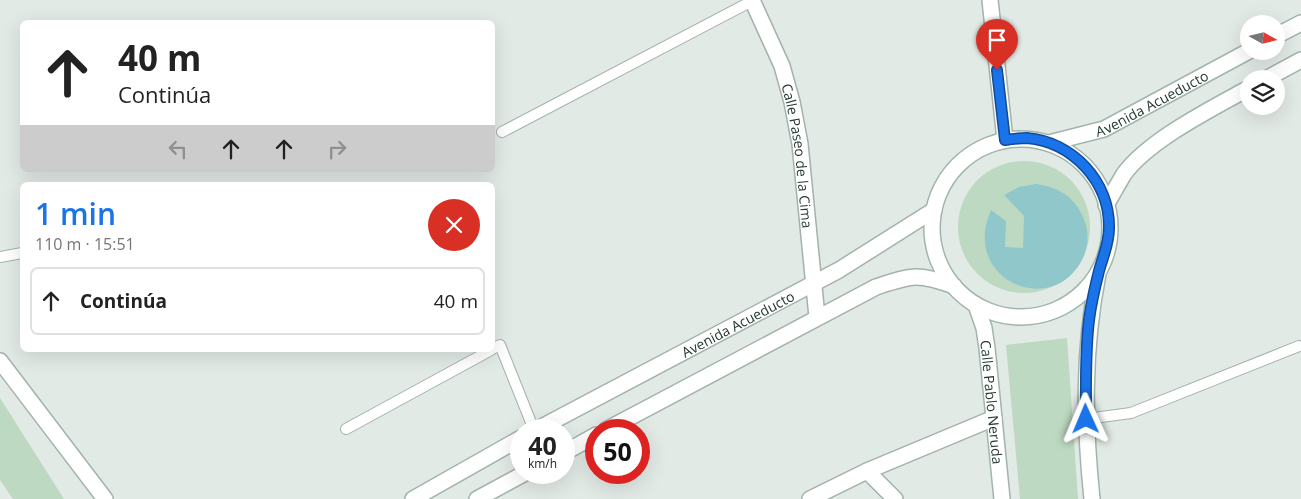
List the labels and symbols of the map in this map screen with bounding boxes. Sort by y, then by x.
north arrow [1240,15,1285,60]
pin [976,19,1018,70]
street label: Avenida Acueducto [1094,65,1211,140]
street label: Calle Paseo de la Cima [778,81,818,229]
street label: Avenida Acueducto [678,286,797,361]
street label: Calle Pablo Neruda [976,339,1008,465]
position arrow [1059,392,1111,444]
speed limit sign: 50 [585,419,650,484]

